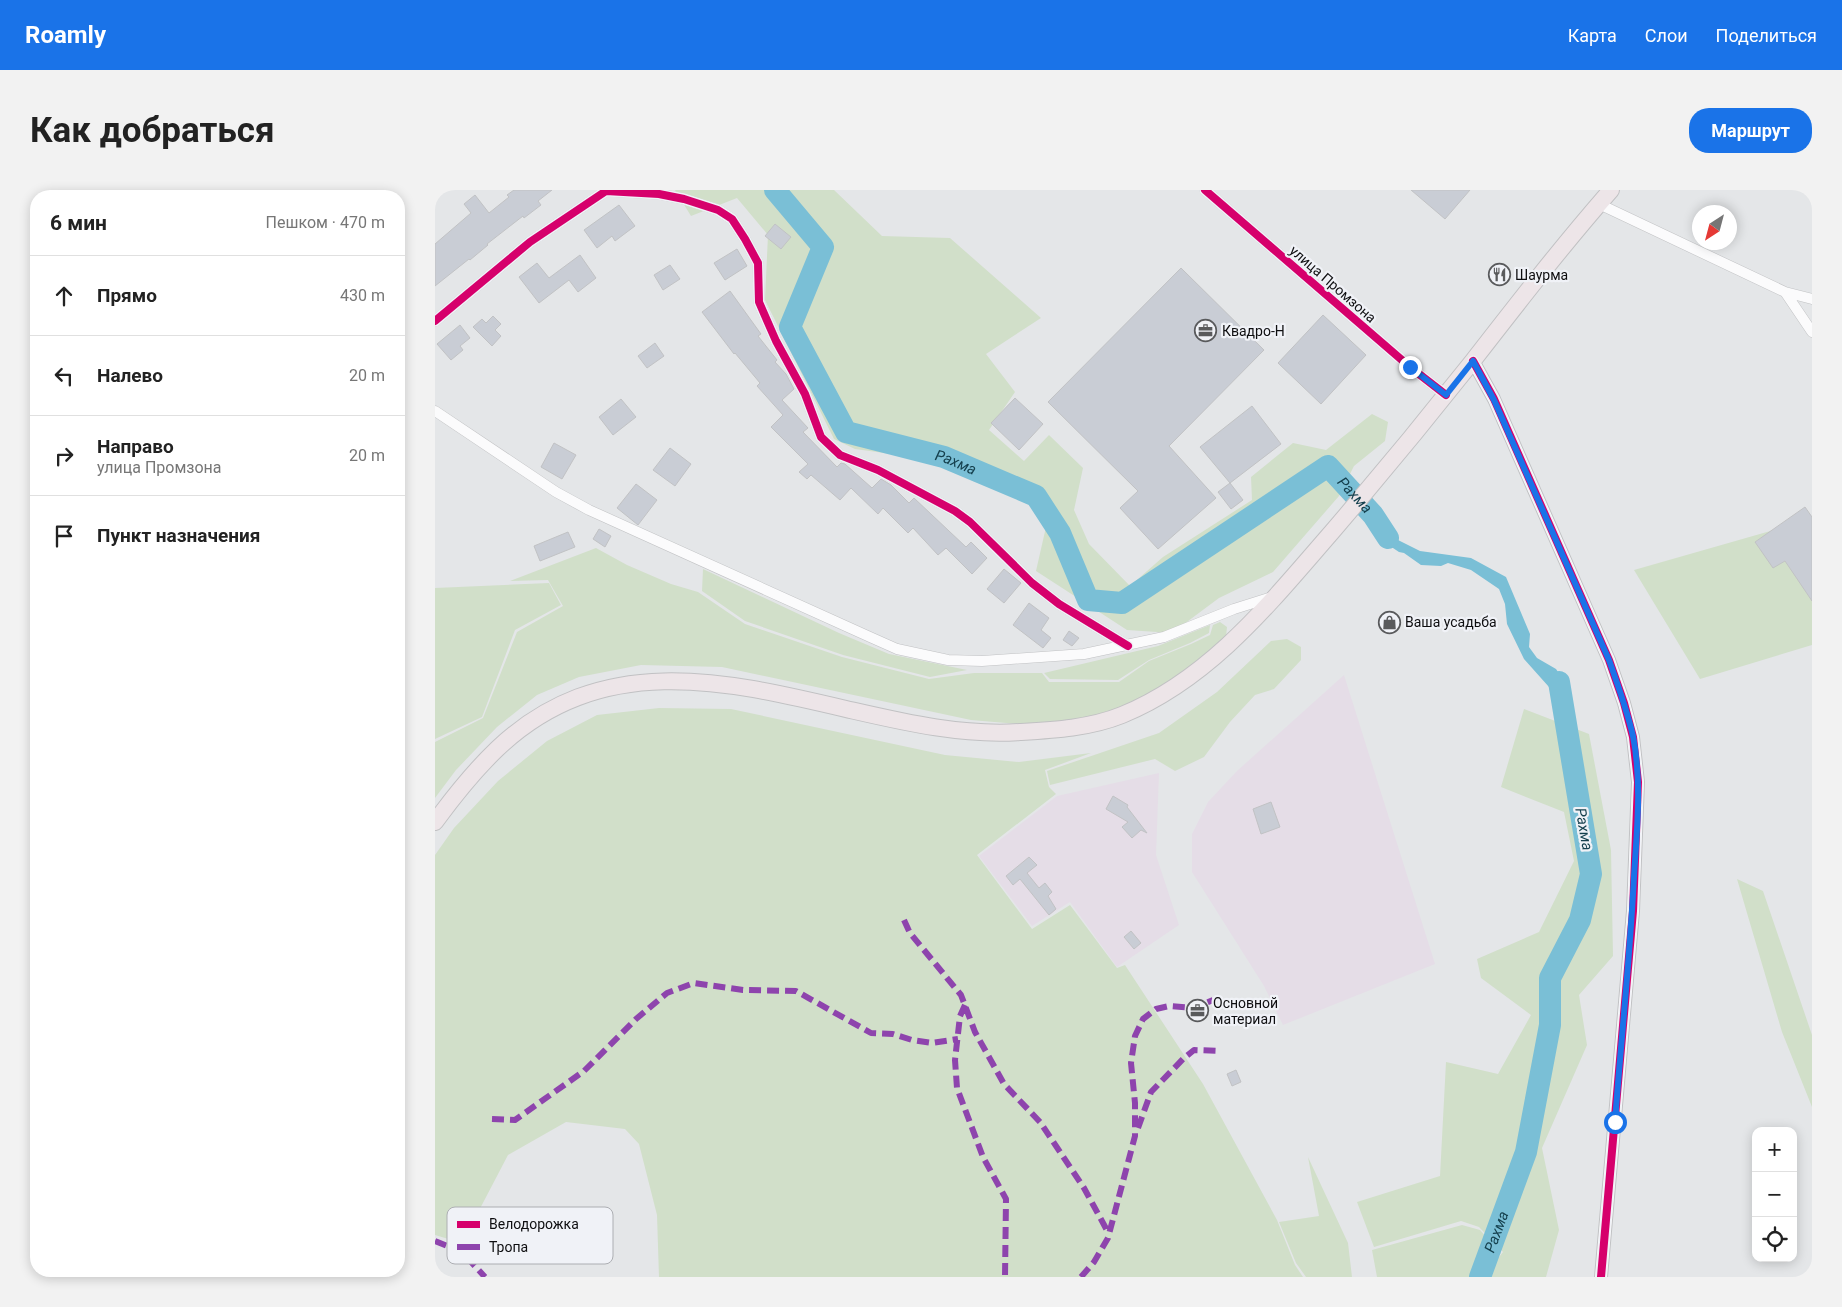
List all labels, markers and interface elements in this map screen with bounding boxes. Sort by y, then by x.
text: Roamly [25,21,106,49]
text: Карта [1568,25,1617,46]
text: Слои [1645,25,1688,46]
text: Поделиться [1716,25,1817,46]
button: Маршрут [1689,108,1812,153]
text: Как добраться [30,110,275,151]
north arrow [1692,205,1737,250]
text: 6 мин [50,211,107,235]
text: Пешком · 470 m [266,213,385,232]
street label: улица Промзона [1287,242,1379,326]
restaurant icon: Шаурма [1487,263,1511,287]
place label: Шаурма [1515,267,1568,283]
icon: ahead [50,282,78,310]
text: Прямо [97,284,157,307]
text: 430 m [340,286,385,305]
office icon: Квадро-Н [1194,319,1218,343]
place label: Квадро-Н [1222,323,1285,339]
route end [1399,356,1422,379]
icon: left [50,362,78,390]
text: Налево [97,364,163,387]
text: 20 m [349,366,385,385]
text: Направо [97,435,174,458]
icon: right [50,442,78,470]
text: 20 m [349,446,385,465]
water label: Рахма [933,446,979,479]
text: улица Промзона [97,458,221,477]
water label: Рахма [1334,473,1376,517]
icon: arrive [50,522,78,550]
text: Пункт назначения [97,524,260,547]
shop icon: Ваша усадьба [1377,610,1401,634]
place label: Ваша усадьба [1405,614,1497,630]
water label: Рахма [1571,806,1597,852]
place label: Основной материал [1213,995,1278,1027]
office icon: Основной материал [1185,999,1209,1023]
route start [1604,1111,1627,1134]
map controls [1752,1127,1797,1262]
button: + [1752,1127,1797,1172]
button: − [1752,1172,1797,1217]
legend [447,1207,613,1264]
water label: Рахма [1481,1209,1512,1255]
text: Велодорожка [489,1216,579,1232]
button: locate [1752,1217,1797,1262]
text: Тропа [489,1239,528,1255]

